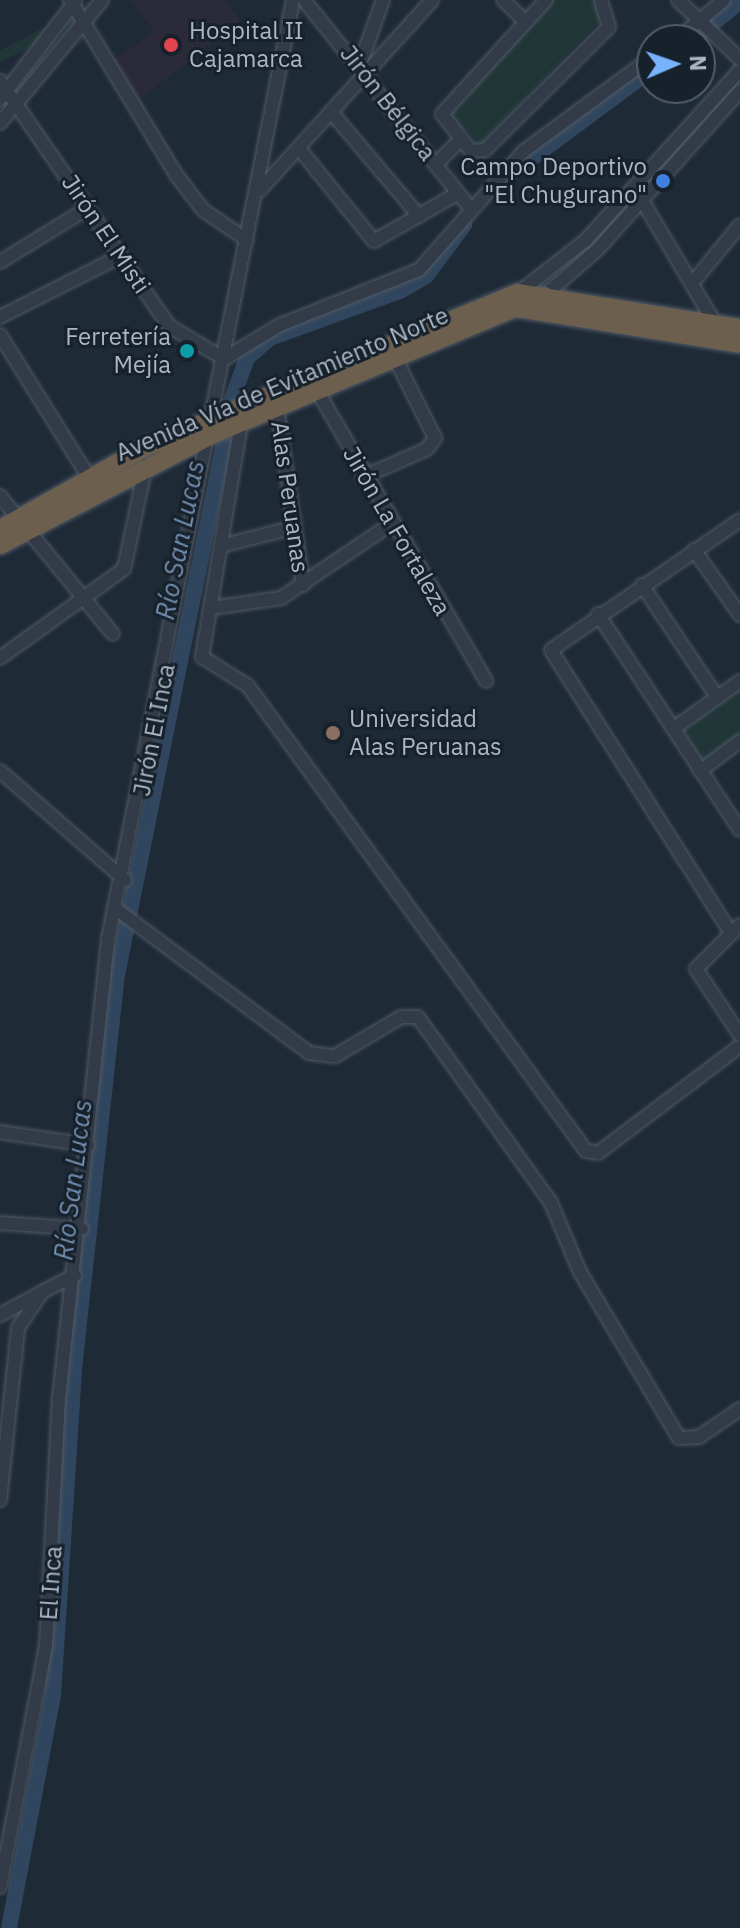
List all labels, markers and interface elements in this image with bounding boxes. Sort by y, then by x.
place label: Hospital II Cajamarca [189,17,304,73]
north arrow [636,24,716,104]
marker: Hospital II Cajamarca [160,34,182,56]
street label: Jirón Bélgica [334,40,442,166]
text: N [684,55,713,72]
place label: Campo Deportivo "El Chugurano" [460,153,647,209]
street label: Jirón El Misti [56,169,156,299]
marker: Campo Deportivo "El Chugurano" [654,172,672,190]
street label: Avenida Vía de Evitamiento Norte [111,301,453,467]
place label: Ferretería Mejía [65,323,171,379]
marker: Ferretería Mejía [178,342,196,360]
street label: Alas Peruanas [265,419,315,575]
street label: Jirón La Fortaleza [337,441,457,621]
water label: Río San Lucas [149,458,211,622]
street label: Jirón El Inca [127,661,181,799]
place label: Universidad Alas Peruanas [349,705,502,761]
marker: Universidad Alas Peruanas [324,724,342,742]
water label: Río San Lucas [48,1098,98,1262]
street label: El Inca [34,1545,68,1621]

